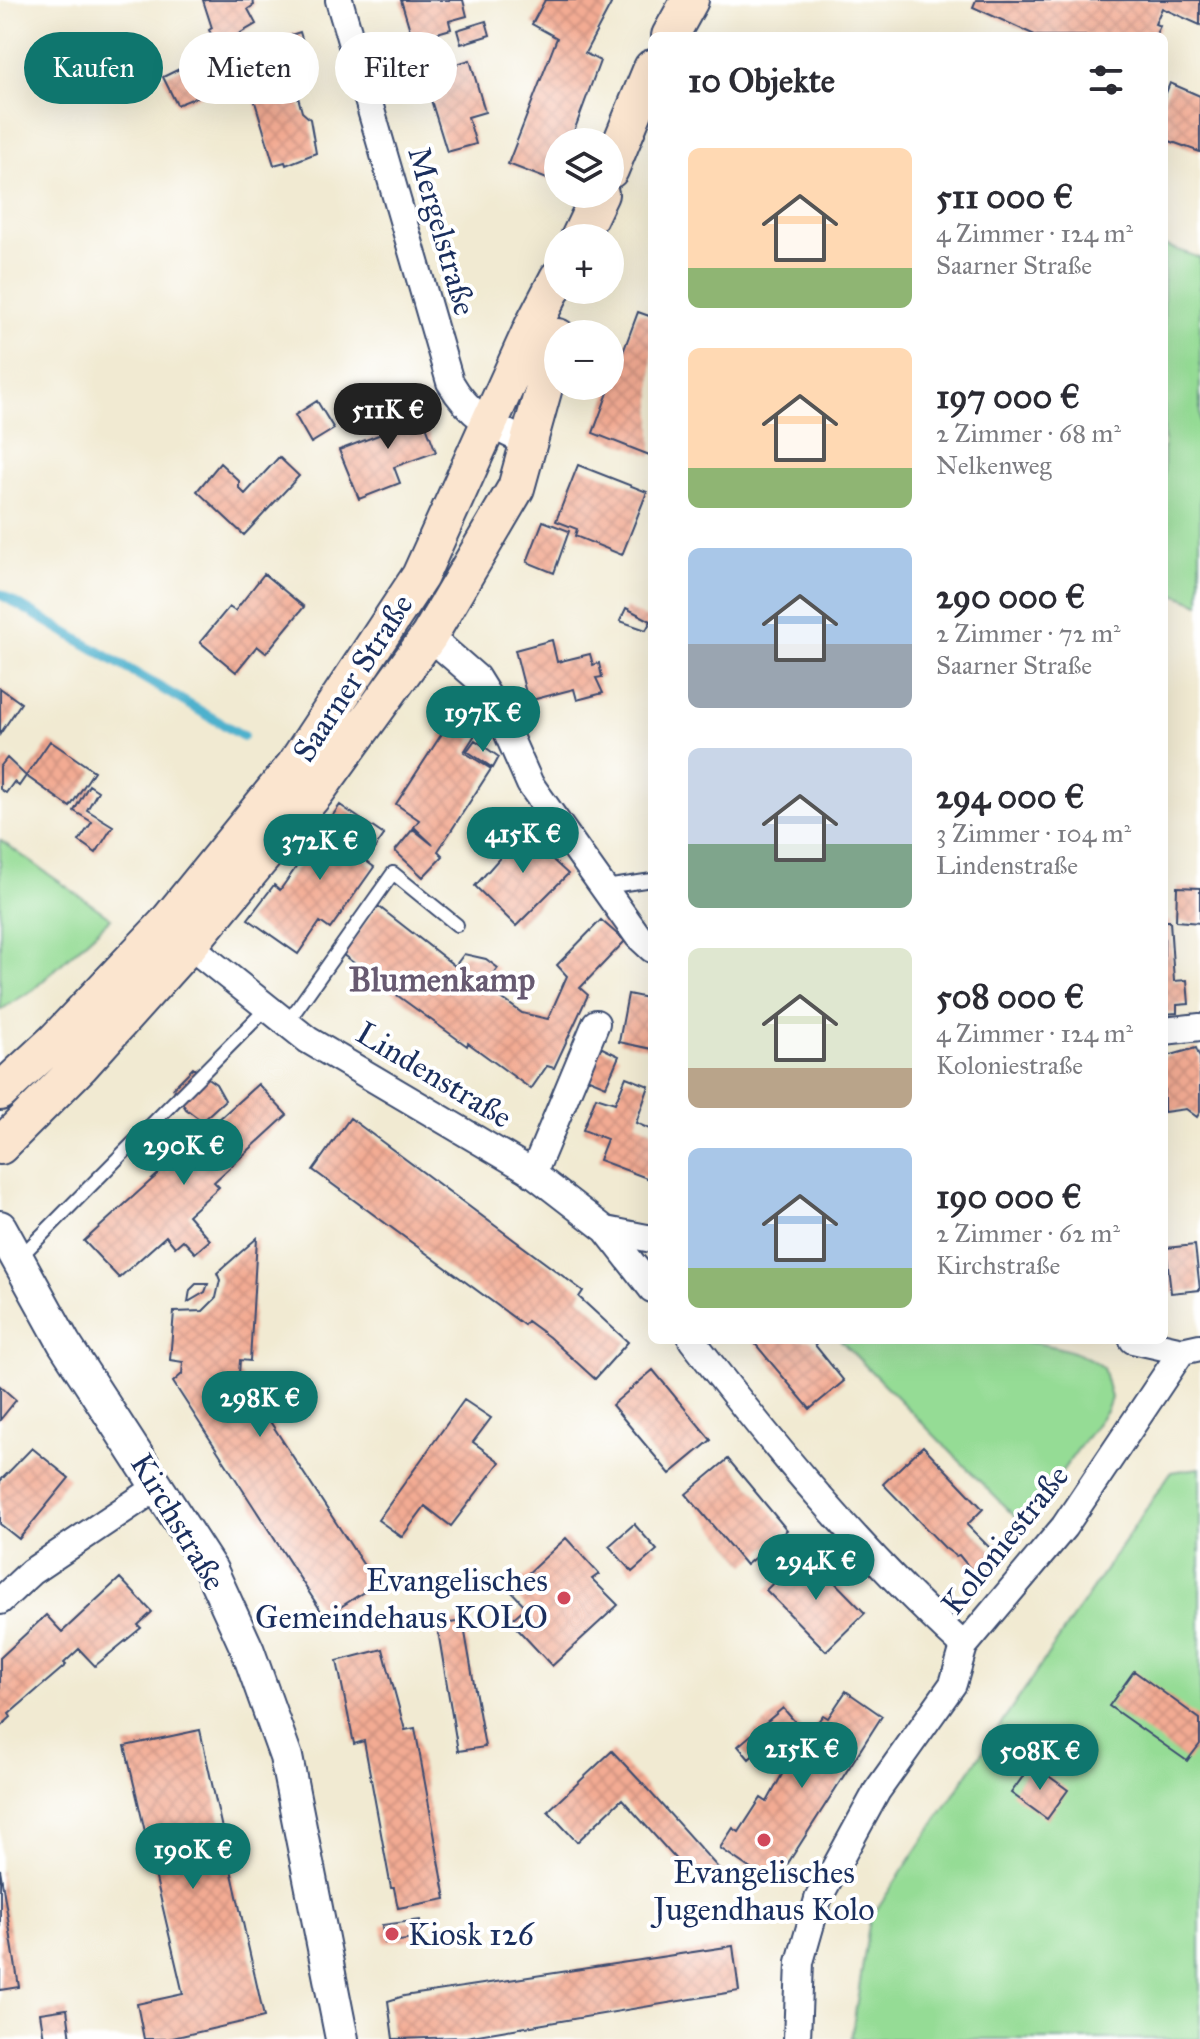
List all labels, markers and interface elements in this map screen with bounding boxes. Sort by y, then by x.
chip: Kaufen [24,32,163,104]
chip: Mieten [179,32,319,104]
chip: Filter [335,32,457,104]
icon: filters [1084,58,1128,102]
text: 10 Objekte [688,60,835,101]
map controls [544,128,624,400]
button: layers [544,128,624,208]
street label: Mergelstraße [399,142,485,320]
text: 511 000 € [936,176,1073,217]
icon: home [752,180,848,276]
text: 4 Zimmer · 124 m² [936,217,1133,249]
button: + [544,224,624,304]
text: Saarner Straße [936,249,1092,281]
button: − [544,320,624,400]
text: 197 000 € [936,376,1080,417]
icon: home [752,380,848,476]
pin: 511K € [323,383,453,451]
text: 511K € [352,393,424,425]
text: 2 Zimmer · 68 m² [936,417,1121,449]
text: Nelkenweg [936,449,1052,481]
text: 290 000 € [936,576,1085,617]
icon: home [752,580,848,676]
street label: Saarner Straße [284,587,422,769]
text: 2 Zimmer · 72 m² [936,617,1121,649]
text: Saarner Straße [936,649,1092,681]
pin: 197K € [418,686,548,754]
text: 197K € [444,696,522,728]
text: 294 000 € [936,776,1085,817]
icon: home [752,780,848,876]
pin: 415K € [458,807,588,875]
pin: 372K € [255,814,385,882]
text: 415K € [485,817,561,849]
text: 3 Zimmer · 104 m² [936,817,1131,849]
text: 372K € [282,824,358,856]
text: Lindenstraße [936,849,1078,881]
district label: Blumenkamp [349,959,535,1000]
text: 508 000 € [936,976,1084,1017]
icon: home [752,980,848,1076]
street label: Lindenstraße [349,1013,519,1137]
text: 4 Zimmer · 124 m² [936,1017,1133,1049]
text: Koloniestraße [936,1049,1083,1081]
pin: 290K € [119,1119,249,1187]
text: 290K € [143,1129,225,1161]
text: 190 000 € [936,1176,1082,1217]
icon: home [752,1180,848,1276]
text: 2 Zimmer · 62 m² [936,1217,1120,1249]
text: Kirchstraße [936,1249,1060,1281]
pin: 298K € [195,1371,325,1439]
text: 298K € [220,1381,300,1413]
street label: Kirchstraße [122,1446,234,1598]
street label: Koloniestraße [933,1457,1077,1623]
pin: 294K € [751,1534,881,1602]
text: 294K € [775,1544,857,1576]
place label: Evangelisches Gemeindehaus KOLO [255,1561,548,1637]
marker: Evangelisches Gemeindehaus KOLO [555,1589,573,1607]
pin: 215K € [737,1722,867,1790]
pin: 508K € [975,1724,1105,1792]
text: 215K € [765,1732,839,1764]
text: 508K € [1000,1734,1080,1766]
pin: 190K € [128,1823,258,1891]
marker: Evangelisches Jugendhaus Kolo [755,1831,773,1849]
text: 190K € [154,1833,233,1865]
place label: Evangelisches Jugendhaus Kolo [650,1853,875,1929]
place label: Kiosk 126 [408,1915,535,1954]
marker: Kiosk 126 [383,1925,401,1943]

